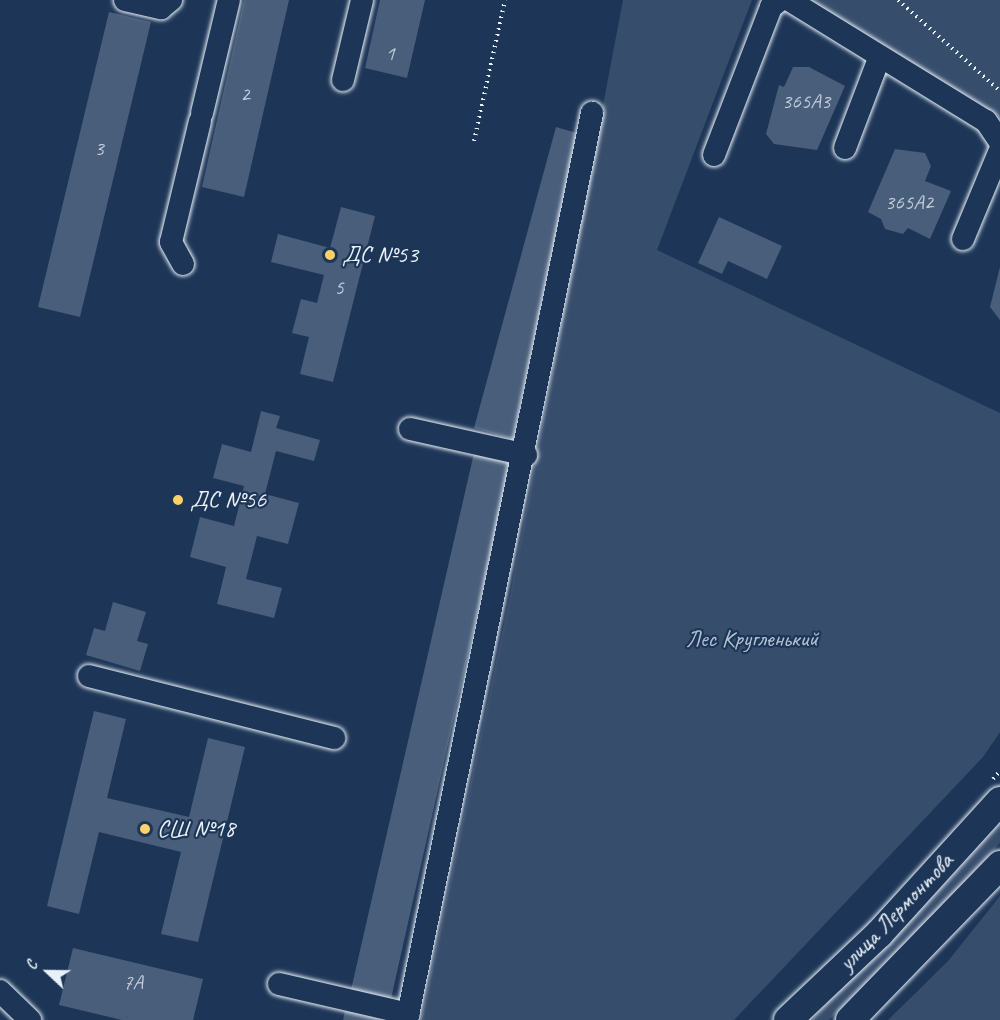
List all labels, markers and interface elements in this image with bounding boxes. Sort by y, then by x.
house number: 1 [385,40,395,66]
house number: 2 [240,81,250,107]
house number: 365А3 [782,88,830,114]
house number: 3 [94,135,104,161]
house number: 365А2 [885,189,933,215]
place label: ДС №53 [342,241,418,269]
marker: ДС №53 [323,248,337,262]
house number: 5 [334,274,344,300]
place label: ДС №56 [190,486,266,514]
marker: ДС №56 [171,493,185,507]
park label: Лес Кругленький [687,625,817,653]
place label: СШ №18 [157,815,235,843]
marker: СШ №18 [138,822,152,836]
street label: улица Лермонтова [832,847,960,977]
north arrow [18,942,78,1002]
text: С [21,958,42,973]
house number: 7А [123,969,143,995]

